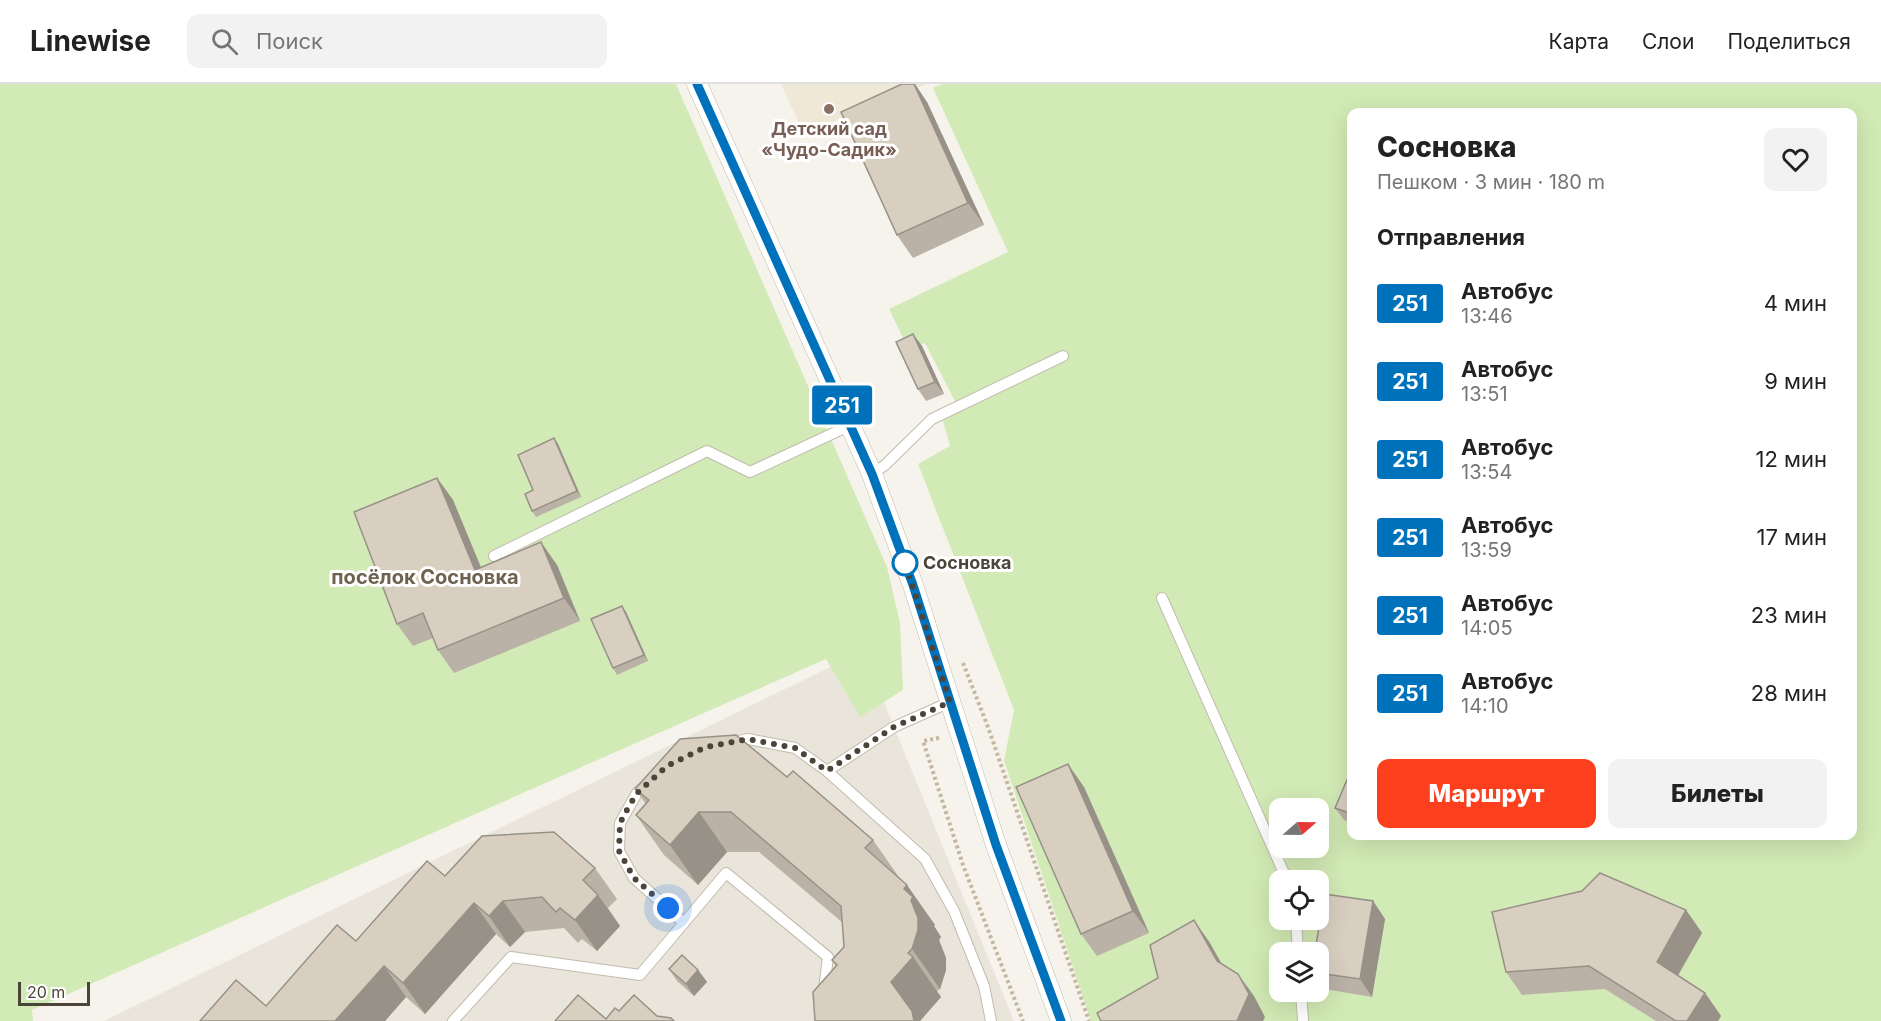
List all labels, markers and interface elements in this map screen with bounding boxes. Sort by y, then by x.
search box [187,14,607,68]
text: Linewise [30,24,151,58]
icon: search [208,25,241,58]
text: Поиск [256,28,323,54]
text: Карта [1549,29,1609,54]
text: Слои [1642,29,1694,54]
text: Поделиться [1727,29,1851,54]
marker: Детский сад «Чудо-Садик» [822,102,836,116]
place label: Детский сад «Чудо-Садик» [761,118,897,160]
button: heart [1764,128,1827,191]
text: Сосновка [1377,130,1517,164]
text: Пешком · 3 мин · 180 m [1377,170,1605,194]
text: Отправления [1377,224,1525,250]
text: Автобус [1461,278,1554,304]
text: 4 мин [1764,290,1827,316]
text: 251 [1392,291,1428,316]
text: 13:46 [1461,304,1513,328]
text: Автобус [1461,356,1554,382]
text: 9 мин [1764,368,1827,394]
text: 251 [1392,369,1428,394]
text: 13:51 [1461,382,1508,406]
line badge: 251 [808,386,876,424]
text: 251 [824,393,860,418]
text: Автобус [1461,434,1554,460]
text: 12 мин [1755,446,1827,472]
text: 251 [1392,447,1428,472]
text: 13:54 [1461,460,1512,484]
text: Автобус [1461,512,1554,538]
text: 17 мин [1756,524,1827,550]
text: 251 [1392,525,1428,550]
text: 13:59 [1461,538,1512,562]
marker: Сосновка [892,550,918,576]
place label: Сосновка [923,552,1012,573]
district label: посёлок Сосновка [331,565,519,589]
text: Автобус [1461,590,1554,616]
text: 23 мин [1751,602,1827,628]
text: 251 [1392,603,1428,628]
text: 14:05 [1461,616,1513,640]
text: Автобус [1461,668,1554,694]
text: 28 мин [1751,680,1827,706]
text: 251 [1392,681,1428,706]
text: 14:10 [1461,694,1509,718]
button: Маршрут [1377,759,1596,828]
button: Билеты [1608,759,1827,828]
north arrow [1269,798,1329,858]
map controls [1269,798,1329,1002]
button: locate [1269,870,1329,930]
your location [653,893,683,923]
button: layers [1269,942,1329,1002]
scale bar [18,979,90,1006]
text: 20 m [27,982,65,1002]

